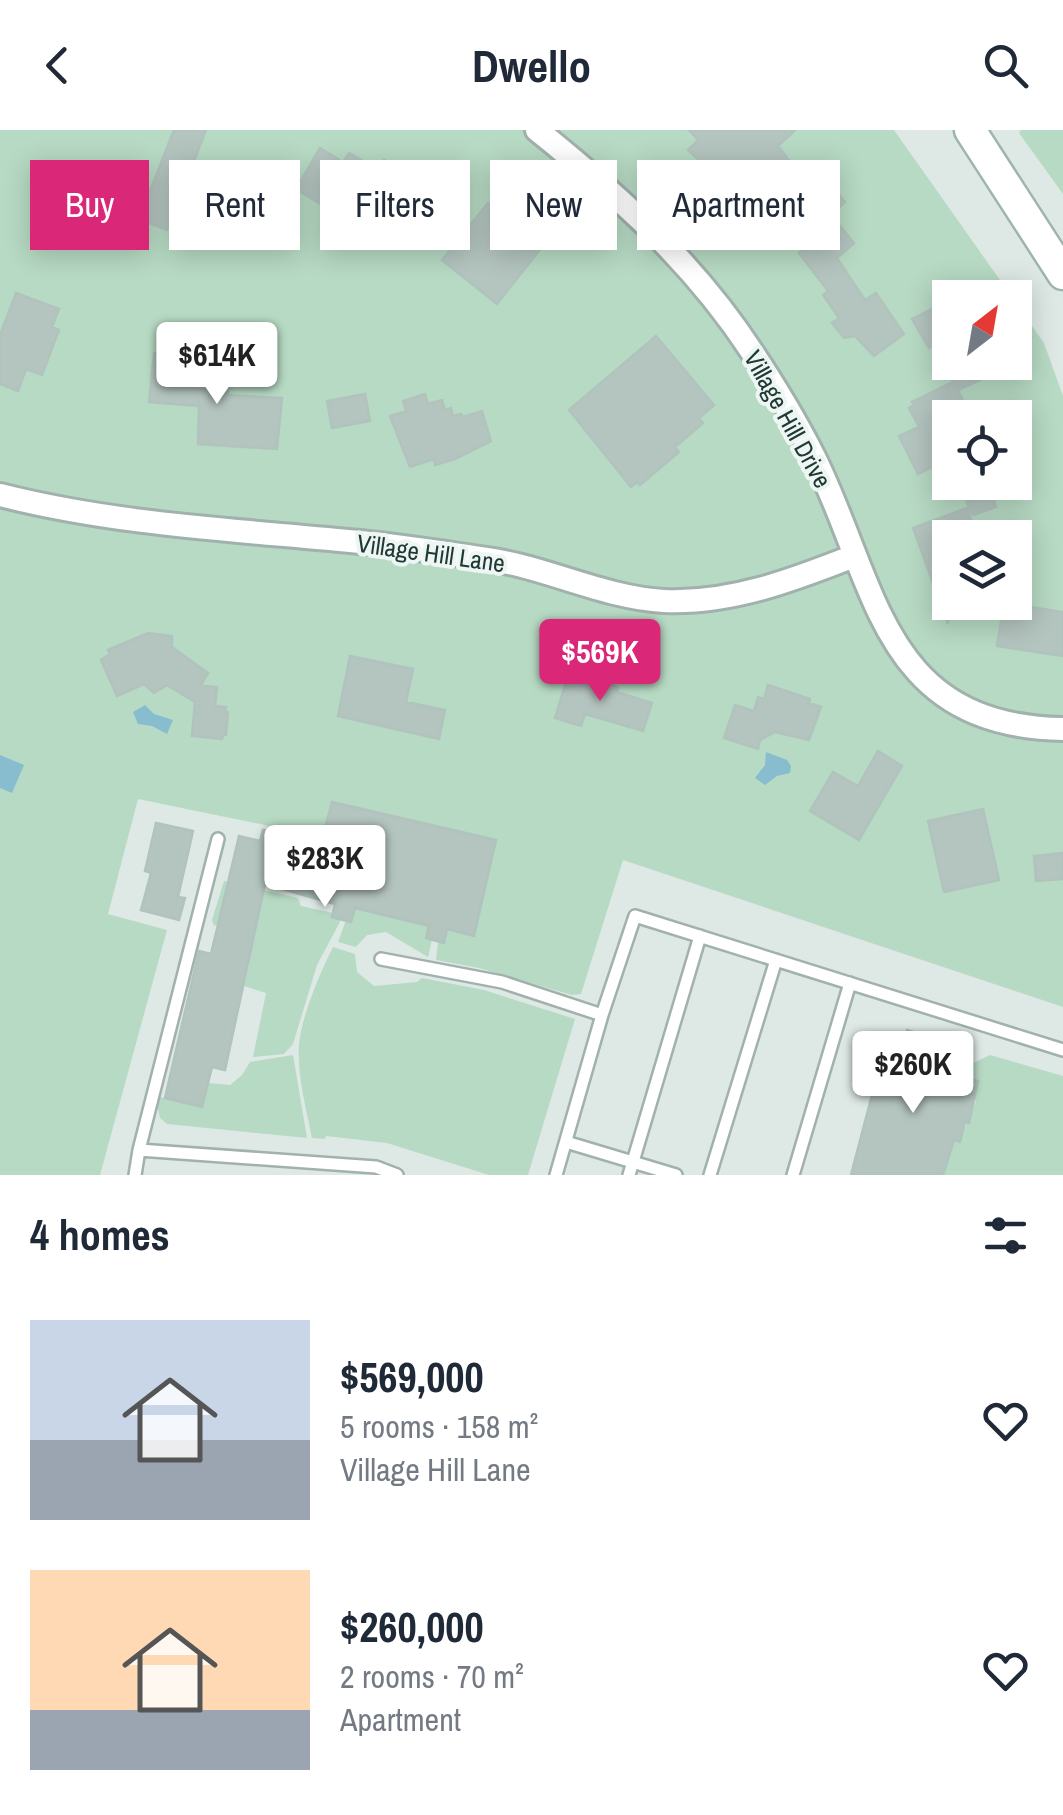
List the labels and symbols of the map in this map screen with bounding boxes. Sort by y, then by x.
north arrow [932,280,1032,380]
pin: $614K [147,322,287,407]
street label: Village Hill Drive [736,344,840,494]
street label: Village Hill Lane [355,526,507,580]
pin: $569K [530,619,670,704]
pin: $283K [255,825,395,910]
pin: $260K [843,1031,983,1116]

